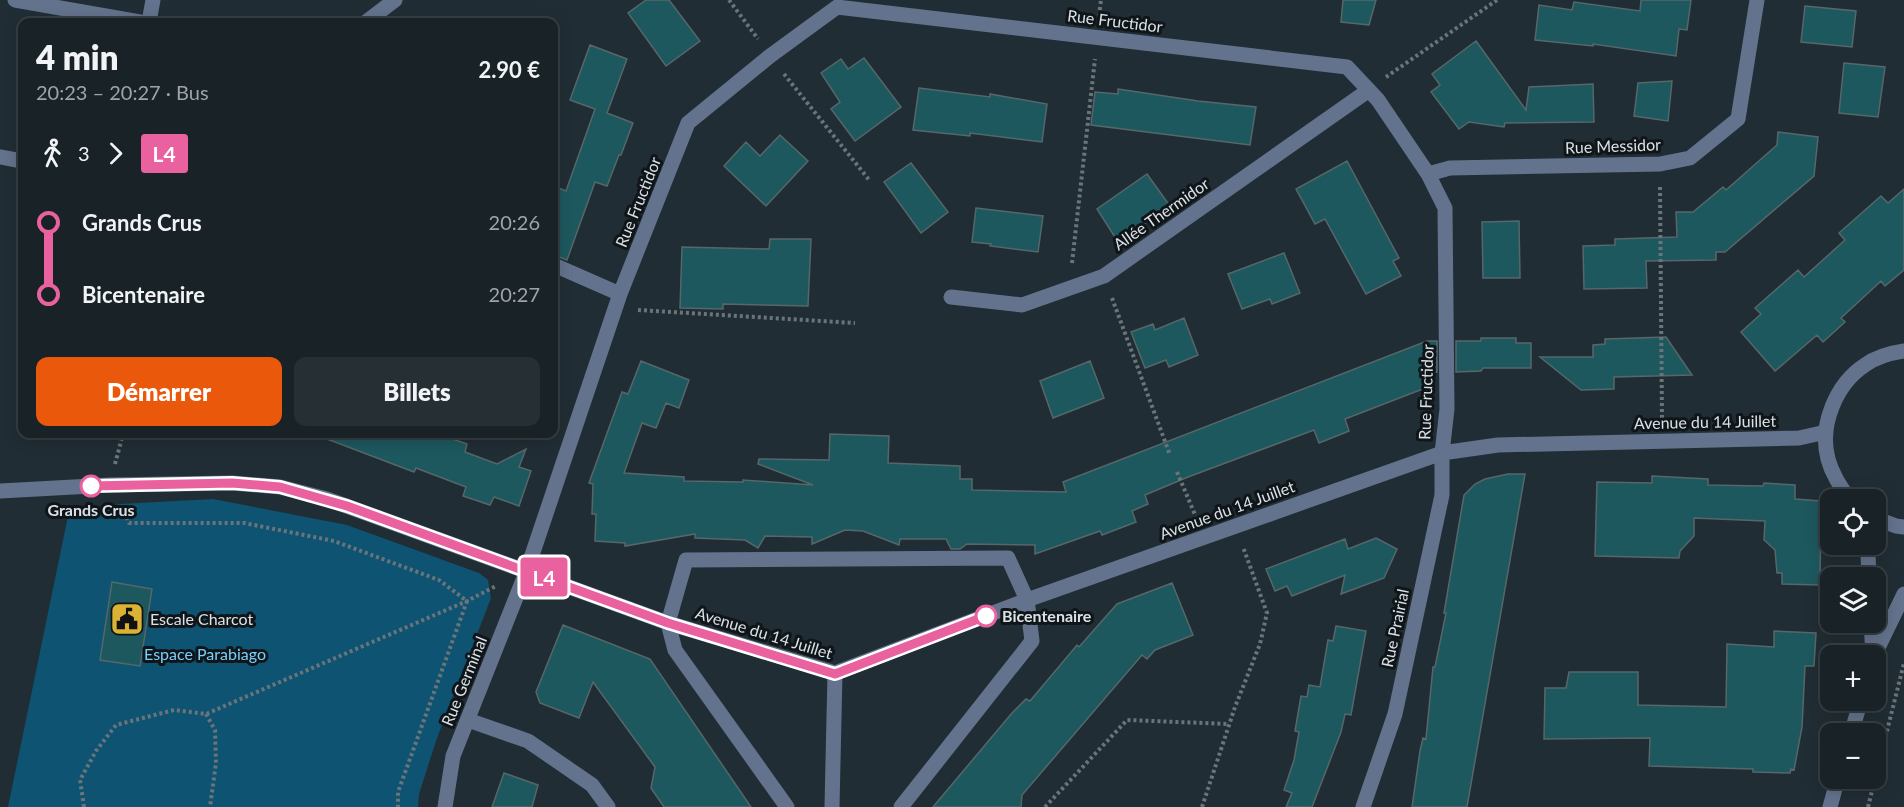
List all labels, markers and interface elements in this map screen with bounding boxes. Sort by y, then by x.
street label: Rue Fructidor [1066,5,1164,36]
text: 4 min [36,37,118,77]
text: 2.90 € [478,56,540,83]
text: 20:23 – 20:27 · Bus [36,80,209,104]
street label: Rue Messidor [1565,134,1661,157]
icon: walk [36,137,69,170]
icon: forward [99,137,132,170]
text: 3 [78,141,90,165]
text: L4 [153,141,176,166]
street label: Rue Fructidor [611,154,664,250]
street label: Allée Thermidor [1109,174,1212,254]
text: Grands Crus [82,209,202,236]
text: 20:26 [489,210,540,234]
text: Bicentenaire [82,281,205,308]
text: 20:27 [489,282,540,306]
street label: Rue Fructidor [1414,344,1437,440]
button: Démarrer [36,357,282,426]
button: Billets [294,357,540,426]
street label: Avenue du 14 Juillet [1634,411,1777,432]
marker: Grands Crus [80,475,102,497]
street label: Avenue du 14 Juillet [1157,476,1297,543]
map controls [1820,489,1886,789]
button: locate [1820,489,1886,555]
place label: Grands Crus [47,500,135,519]
line badge: L4 [517,558,571,596]
text: L4 [532,565,556,590]
button: layers [1820,567,1886,633]
street label: Rue Prairial [1377,587,1412,669]
public building icon: Escale Charcot [109,601,145,637]
street label: Avenue du 14 Juillet [693,603,835,662]
marker: Bicentenaire [975,605,997,627]
place label: Bicentenaire [1002,606,1092,625]
place label: Escale Charcot [150,609,253,628]
street label: Rue Germinal [437,633,490,728]
park label: Espace Parabiago [144,644,266,663]
button: + [1820,645,1886,711]
button: − [1820,723,1886,789]

